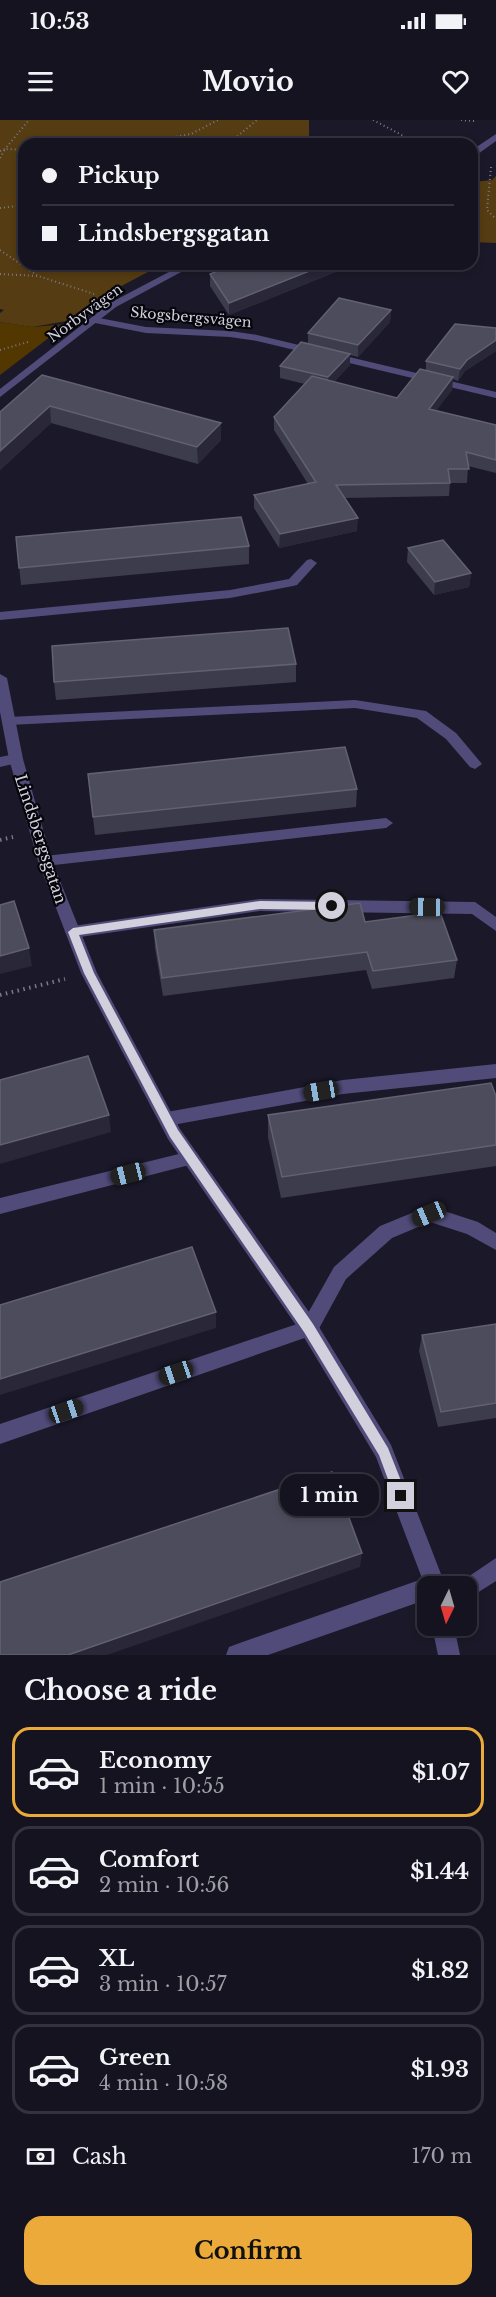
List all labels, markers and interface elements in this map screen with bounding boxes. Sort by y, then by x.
text: 10:53 [30,8,90,35]
icon: menu [24,65,57,98]
text: Movio [202,65,294,98]
icon: heart [439,65,472,98]
text: Pickup [78,162,160,189]
text: Lindsbergsgatan [78,220,269,247]
street label: Norbyvägen [44,280,126,346]
street label: Skogsbergsvägen [130,303,253,331]
street label: Lindsbergsgatan [11,772,71,906]
route start [318,892,345,919]
car [409,898,445,916]
car [302,1079,340,1103]
car [108,1161,148,1187]
car [409,1199,449,1229]
car [156,1359,196,1387]
car [46,1397,86,1425]
callout: 1 min [281,1475,380,1517]
route end [387,1482,414,1509]
text: 1 min [301,1483,358,1507]
north arrow [417,1576,477,1636]
map controls [417,1576,477,1636]
text: Choose a ride [24,1674,217,1707]
icon: car [27,1745,81,1799]
text: Economy [99,1747,211,1774]
text: $1.07 [412,1759,469,1786]
text: 1 min · 10:55 [99,1774,225,1798]
icon: car [27,1844,81,1898]
text: Comfort [99,1846,199,1873]
text: $1.44 [410,1858,469,1885]
text: 2 min · 10:56 [99,1873,229,1897]
icon: car [27,1943,81,1997]
text: XL [99,1945,134,1972]
text: $1.82 [411,1957,469,1984]
text: 3 min · 10:57 [99,1972,227,1996]
icon: car [27,2042,81,2096]
text: Green [99,2044,171,2071]
text: $1.93 [411,2056,469,2083]
text: 4 min · 10:58 [99,2071,228,2095]
icon: cash [24,2140,57,2173]
text: Cash [72,2143,127,2170]
text: 170 m [412,2144,472,2168]
button: Confirm [24,2216,472,2285]

